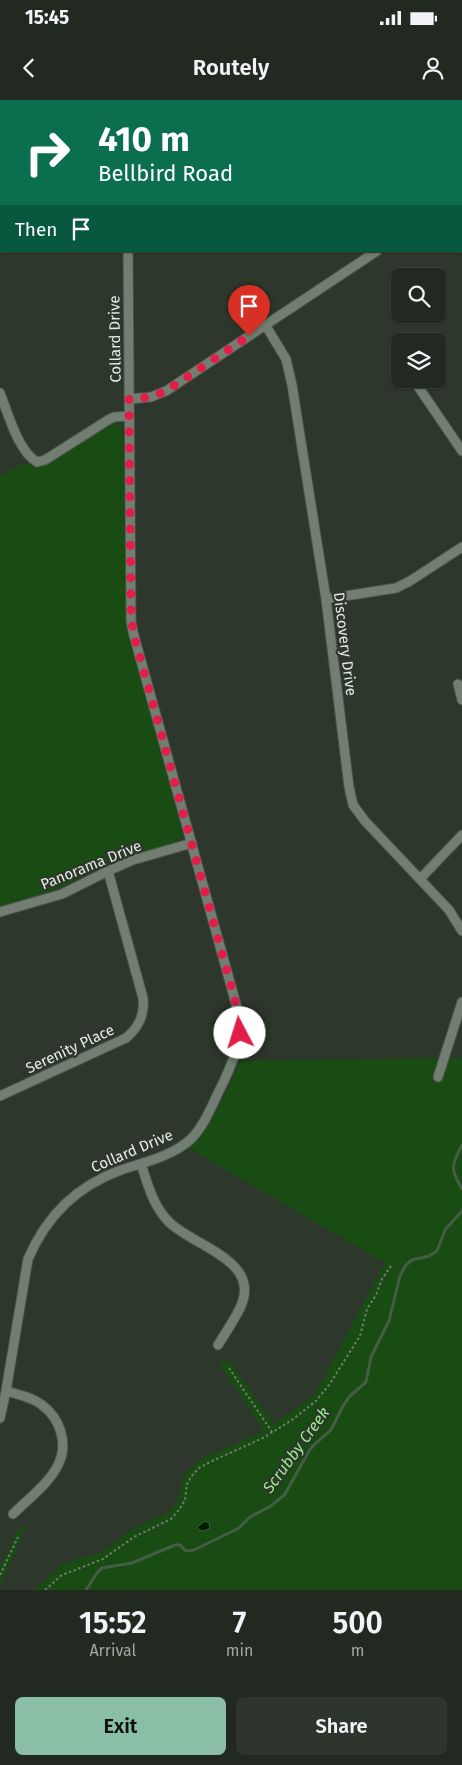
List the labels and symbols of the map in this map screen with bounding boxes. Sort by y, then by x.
pin [228,285,270,336]
street label: Collard Drive [105,295,125,383]
street label: Discovery Drive [330,591,360,697]
street label: Panorama Drive [38,837,144,893]
position arrow [213,1006,265,1058]
street label: Serenity Place [23,1021,117,1077]
street label: Collard Drive [88,1126,176,1176]
water label: Scrubby Creek [258,1403,334,1497]

